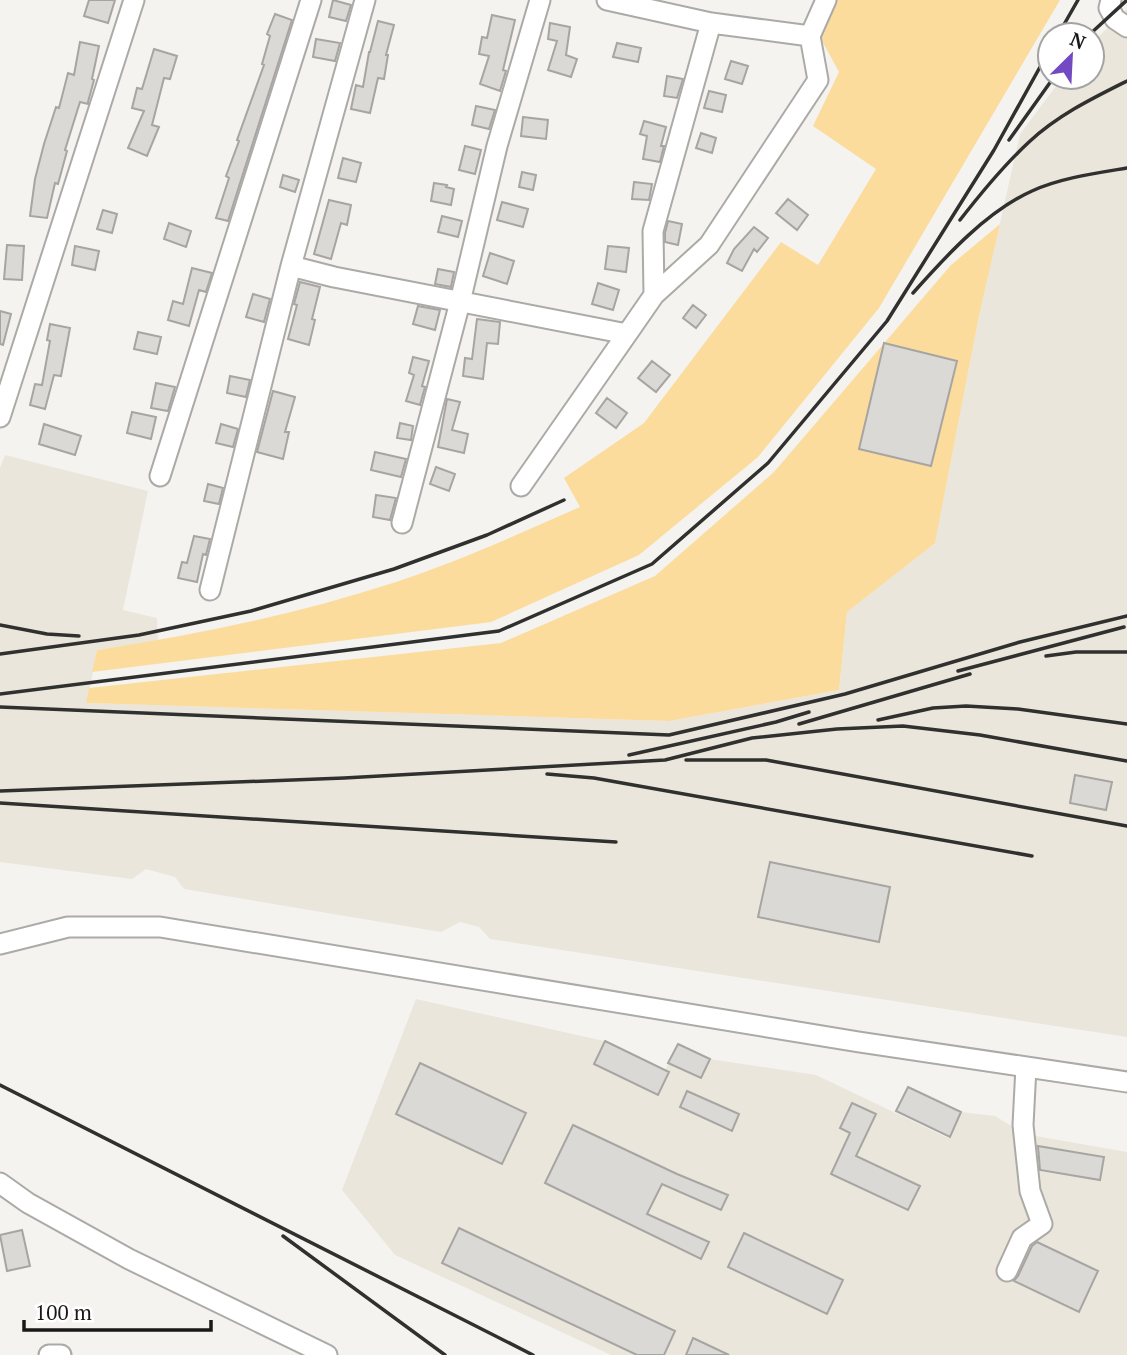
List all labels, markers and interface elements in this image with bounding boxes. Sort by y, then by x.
north arrow [1036,21,1106,91]
text: N [1066,26,1090,55]
scale bar [24,1288,212,1332]
text: 100 m [35,1298,92,1326]

